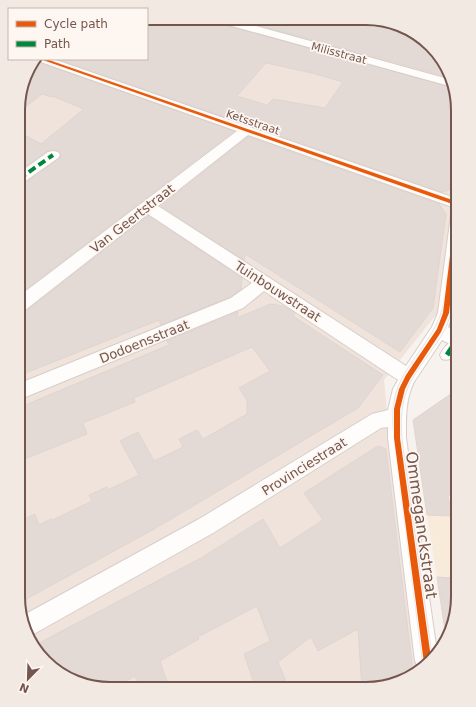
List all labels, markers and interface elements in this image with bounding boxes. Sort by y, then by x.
legend [8,8,148,60]
text: Cycle path [44,17,108,31]
text: Path [44,37,70,51]
street label: Milisstraat [310,40,369,67]
street label: Ketsstraat [224,107,282,138]
street label: Van Geertstraat [87,181,178,256]
street label: Tuinbouwstraat [231,258,323,325]
street label: Dodoensstraat [97,317,191,366]
street label: Provinciestraat [259,434,349,499]
street label: Ommeganckstraat [402,450,441,600]
north arrow [8,659,48,699]
text: N [18,680,31,696]

